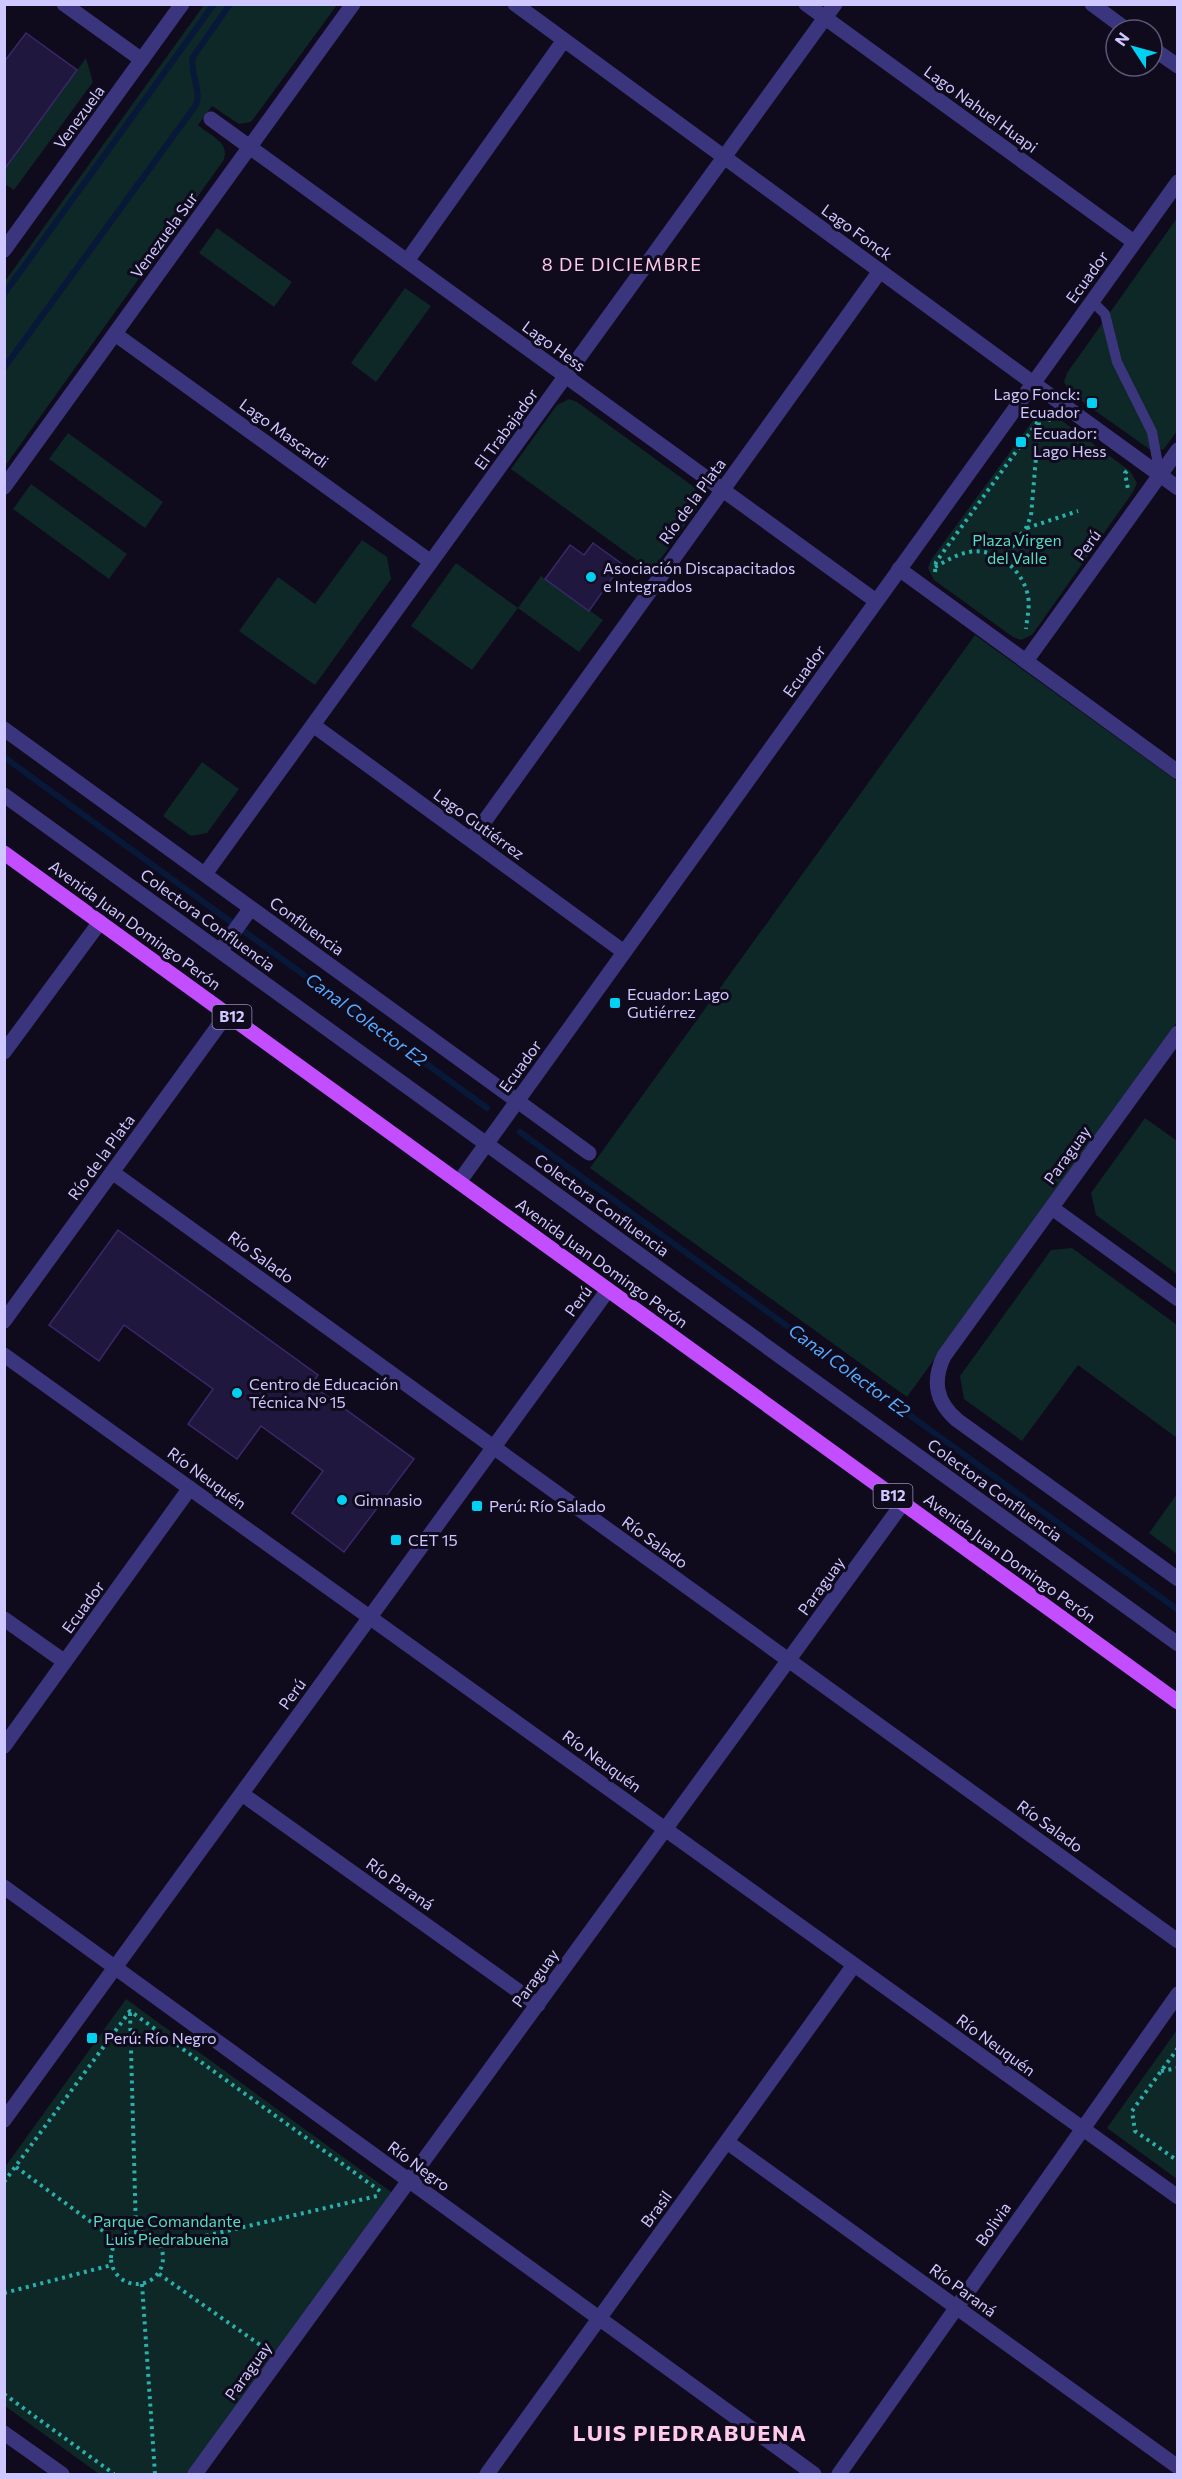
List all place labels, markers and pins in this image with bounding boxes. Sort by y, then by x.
place label: Lago Fonck: Ecuador [993,384,1081,421]
marker: Lago Fonck: Ecuador [1085,396,1099,410]
place label: Ecuador: Lago Hess [1033,423,1107,460]
marker: Ecuador: Lago Hess [1014,435,1028,449]
place label: Asociación Discapacitados e Integrados [603,558,795,595]
marker: Asociación Discapacitados e Integrados [584,570,598,584]
place label: Ecuador: Lago Gutiérrez [627,984,729,1021]
marker: Ecuador: Lago Gutiérrez [608,996,622,1010]
place label: Centro de Educación Técnica N° 15 [249,1374,398,1411]
marker: Centro de Educación Técnica N° 15 [230,1386,244,1400]
place label: Gimnasio [354,1490,422,1509]
marker: Gimnasio [335,1493,349,1507]
place label: Perú: Río Salado [489,1496,606,1515]
marker: Perú: Río Salado [470,1499,484,1513]
place label: CET 15 [408,1530,458,1549]
marker: CET 15 [389,1533,403,1547]
place label: Perú: Río Negro [104,2028,217,2047]
marker: Perú: Río Negro [85,2031,99,2045]

